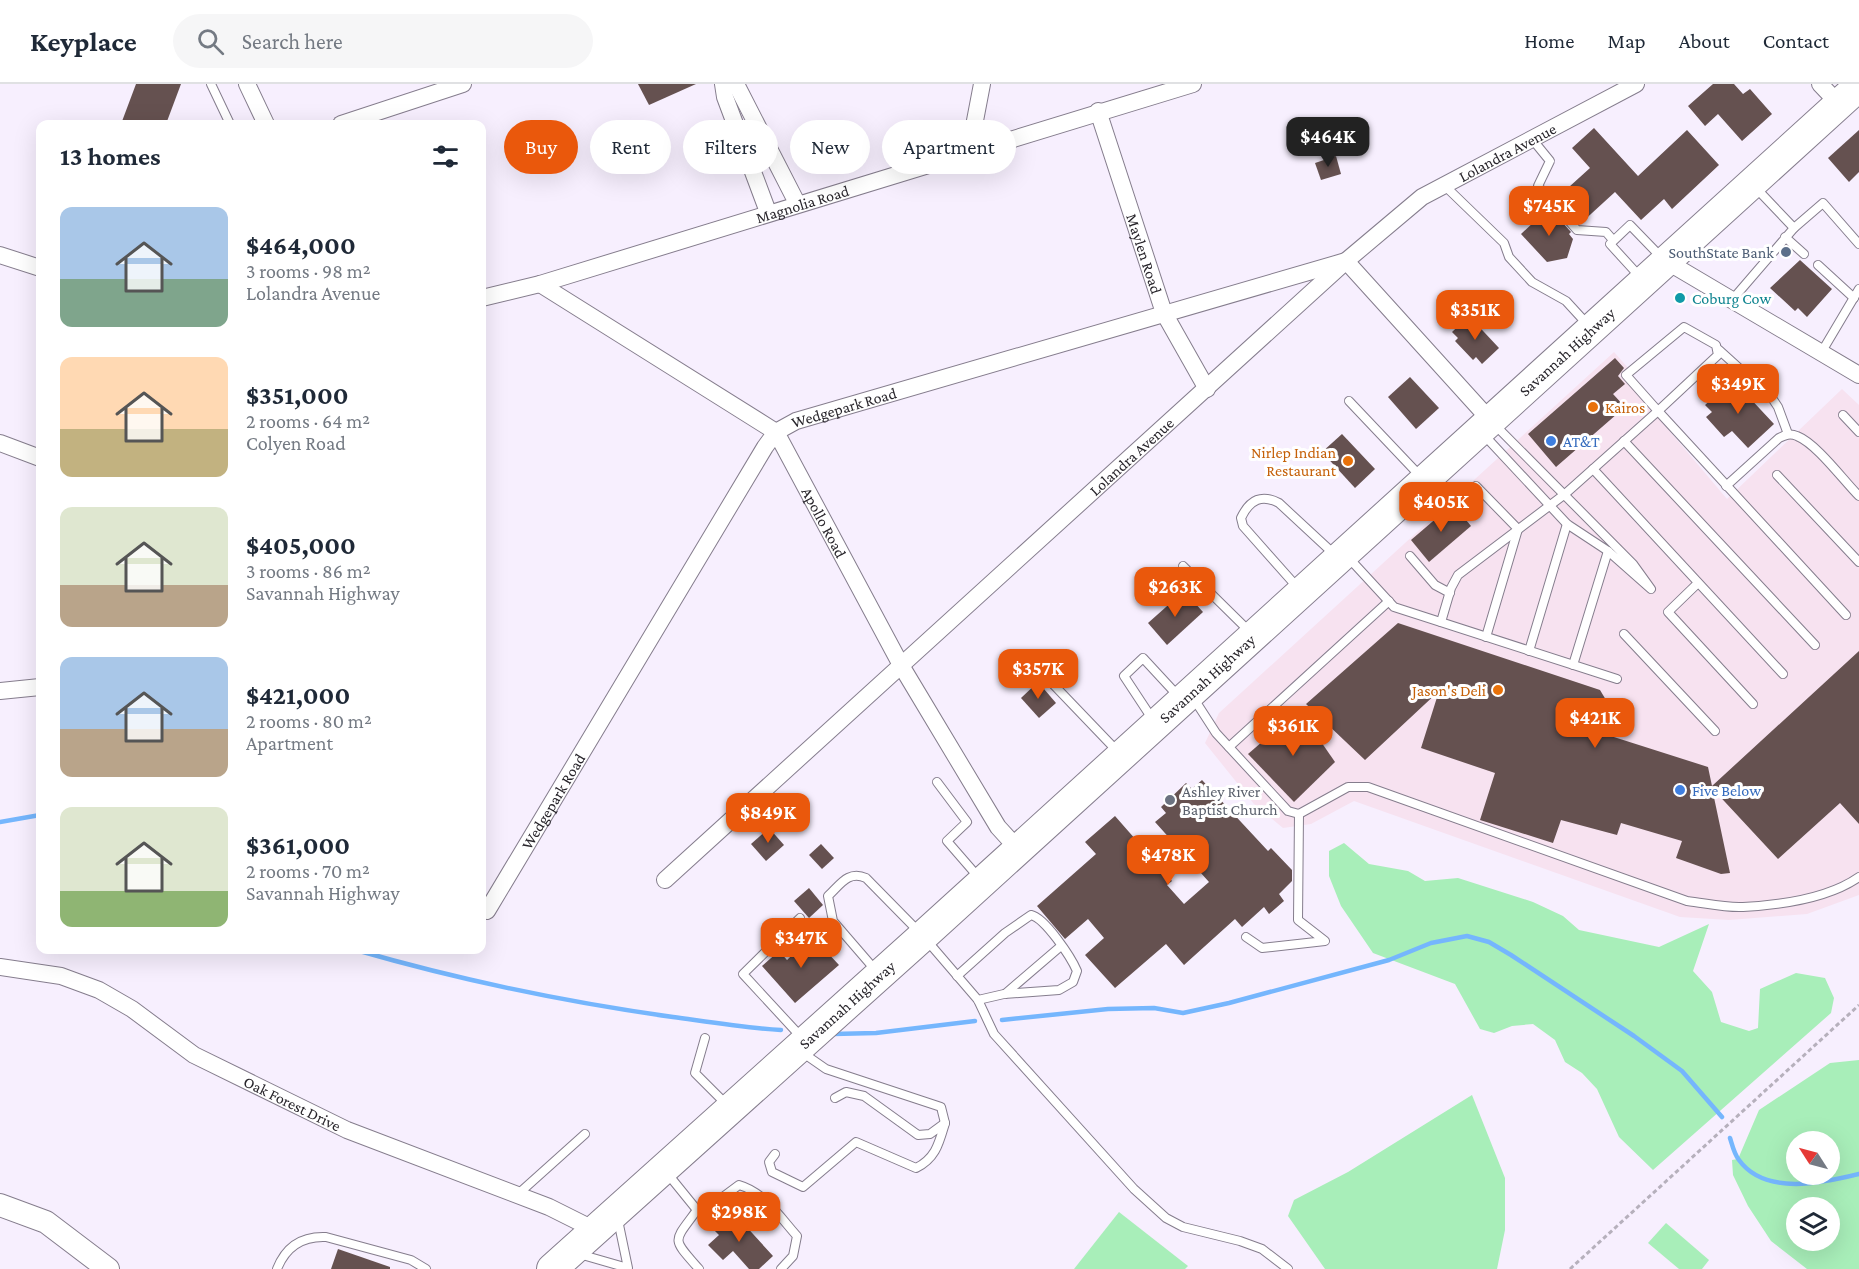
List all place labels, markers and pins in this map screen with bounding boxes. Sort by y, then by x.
pin: $464K [1286,117,1370,168]
pin: $745K [1507,186,1591,237]
place label: SouthState Bank [1668,244,1774,261]
marker: SouthState Bank [1779,245,1793,259]
pin: $351K [1433,290,1517,341]
place label: Coburg Cow [1692,290,1771,308]
marker: Coburg Cow [1673,291,1687,305]
pin: $349K [1696,364,1780,415]
place label: Kairos [1605,399,1645,416]
marker: Kairos [1586,400,1600,414]
place label: AT&T [1563,433,1600,450]
marker: AT&T [1544,434,1558,448]
place label: Nirlep Indian Restaurant [1251,444,1337,479]
marker: Nirlep Indian Restaurant [1341,454,1355,468]
pin: $405K [1399,482,1483,533]
pin: $263K [1133,567,1217,618]
pin: $357K [996,649,1080,700]
place label: Jason's Deli [1410,682,1486,700]
marker: Jason's Deli [1491,683,1505,697]
pin: $421K [1553,698,1637,749]
pin: $361K [1251,706,1335,757]
place label: Five Below [1692,782,1761,799]
place label: Ashley River Baptist Church [1182,783,1278,819]
marker: Five Below [1673,783,1687,797]
pin: $849K [726,793,810,844]
marker: Ashley River Baptist Church [1163,793,1177,807]
pin: $478K [1126,835,1210,886]
pin: $347K [759,918,843,969]
pin: $298K [697,1192,781,1243]

